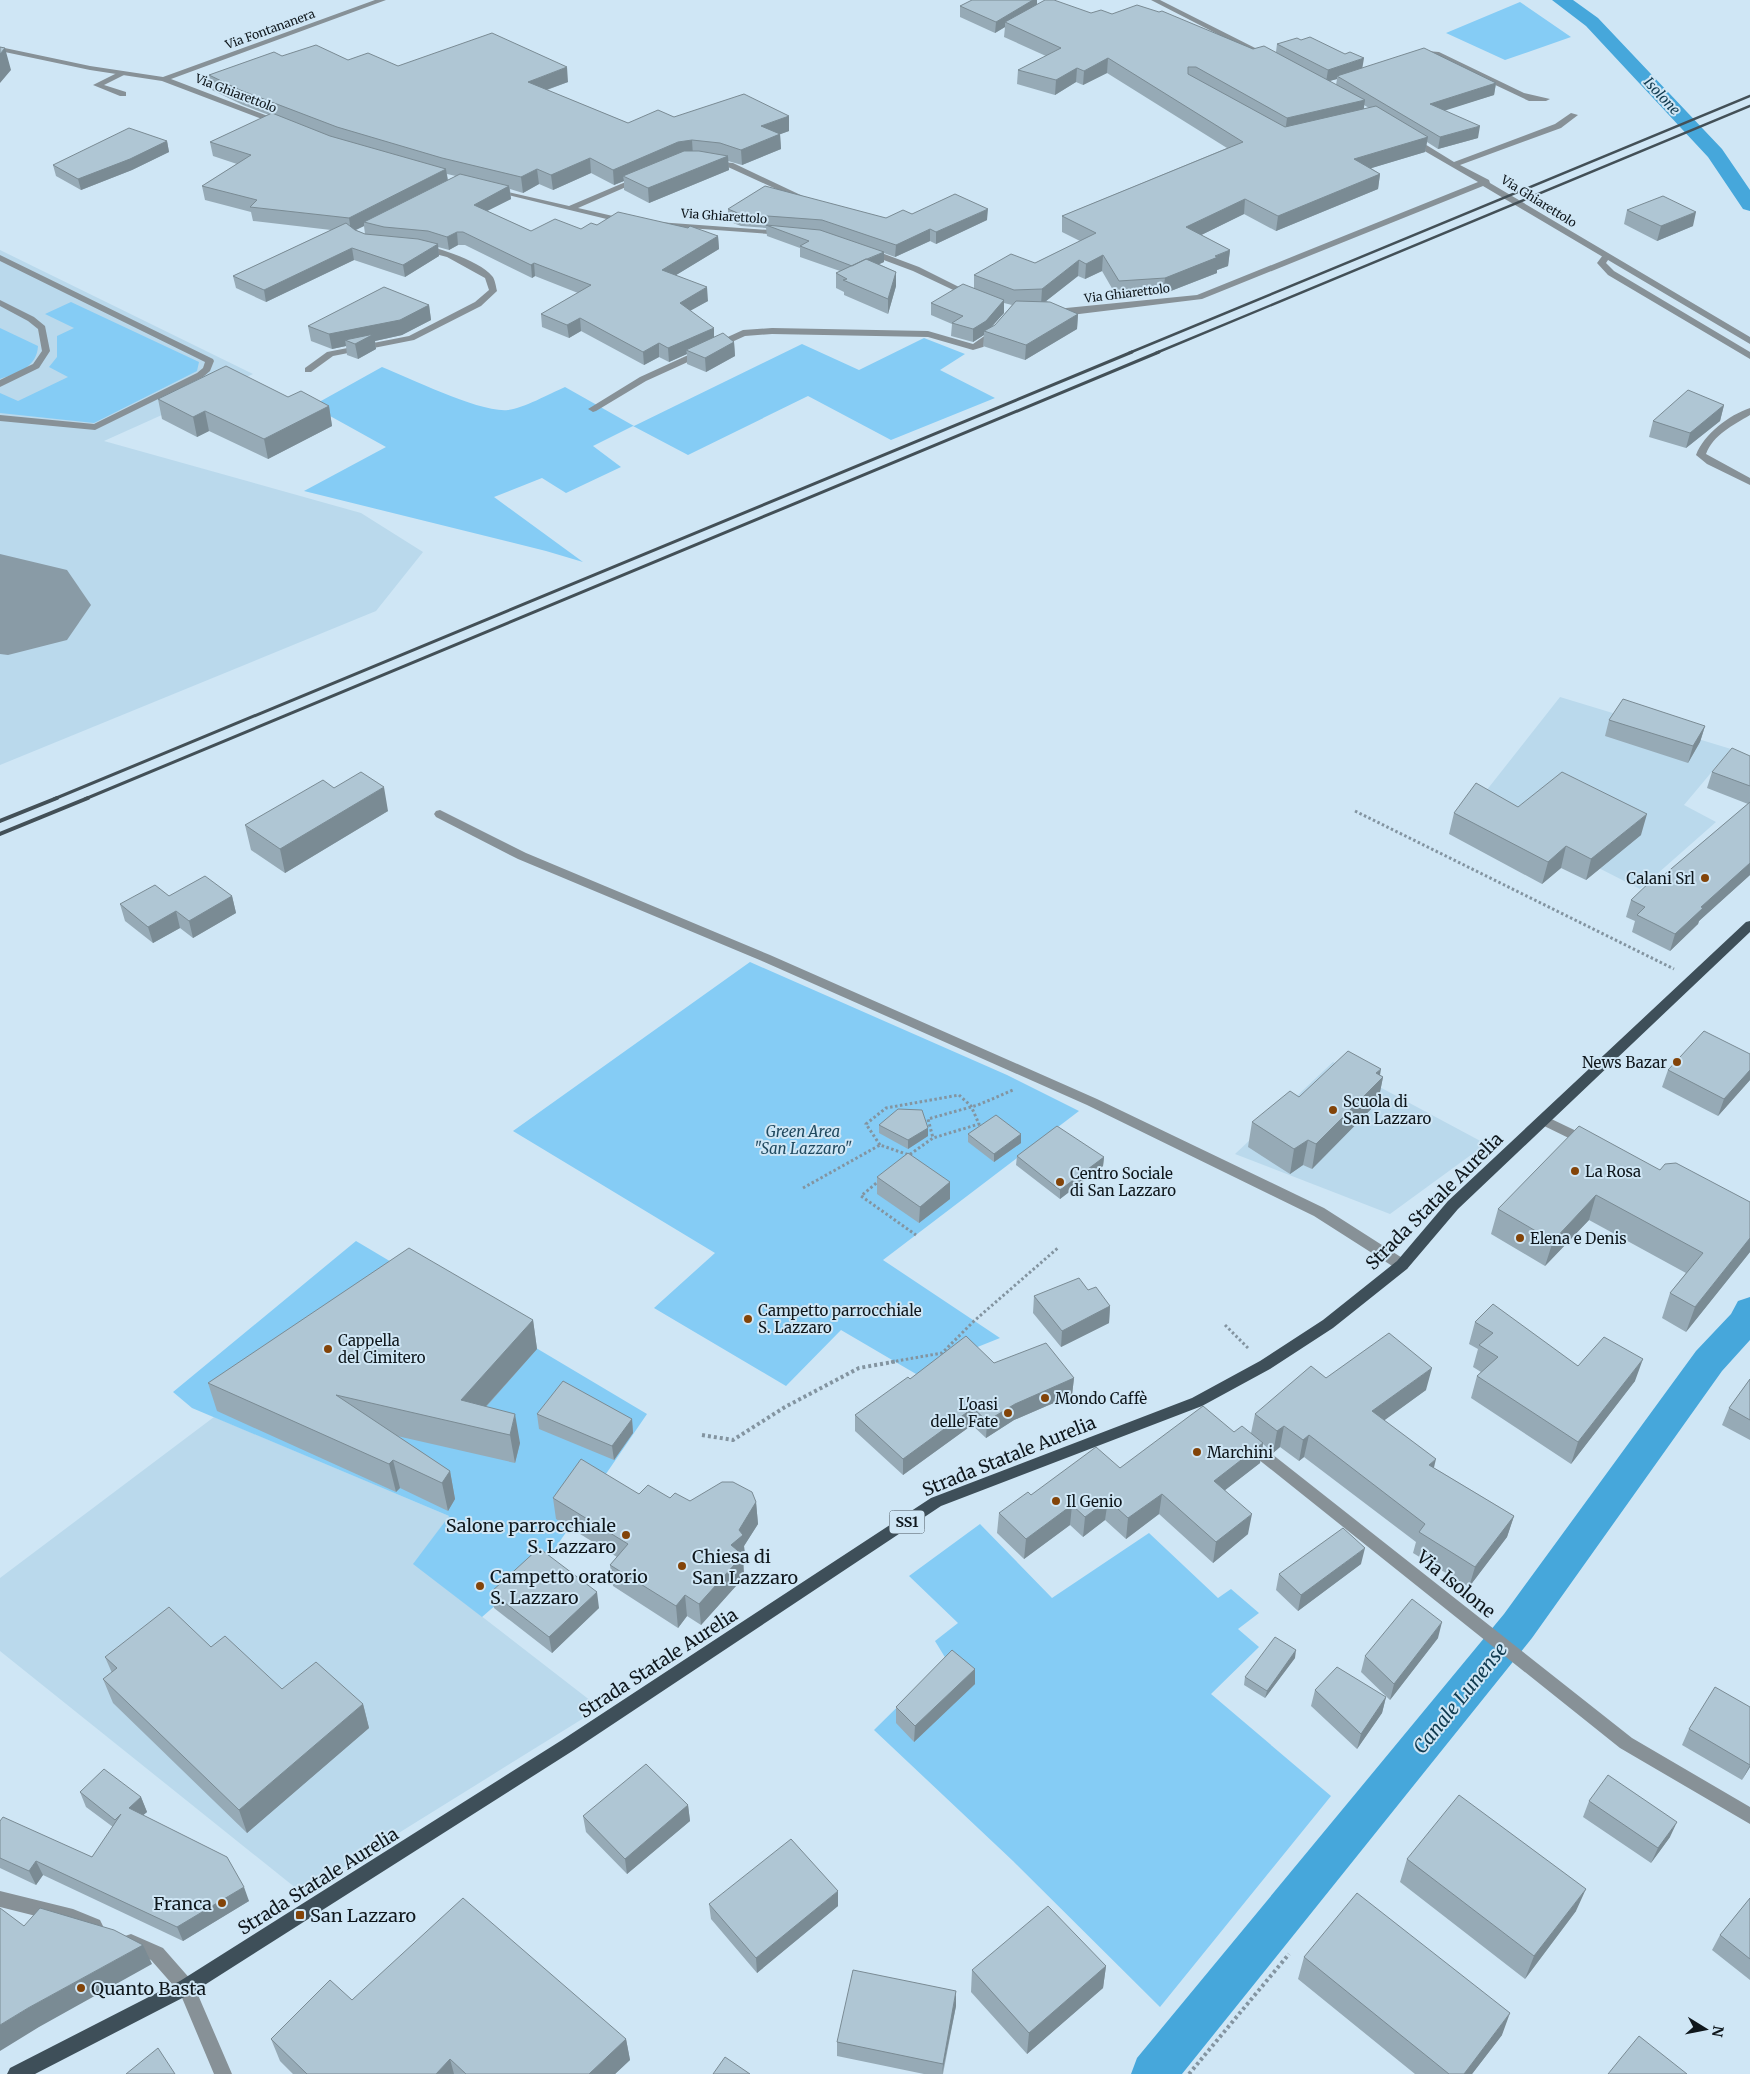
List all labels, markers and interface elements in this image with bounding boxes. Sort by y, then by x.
street label: Via Fontananera [222,6,317,52]
street label: Via Ghiarettolo [192,70,279,115]
water label: Isolone [1640,73,1684,119]
street label: Via Ghiarettolo [1498,171,1580,230]
street label: Via Ghiarettolo [680,205,767,226]
street label: Via Ghiarettolo [1082,280,1171,306]
place label: Calani Srl [1626,869,1695,888]
marker: Calani Srl [1699,872,1711,884]
place label: News Bazar [1582,1053,1667,1072]
marker: News Bazar [1671,1056,1683,1068]
place label: Scuola di San Lazzaro [1343,1092,1432,1128]
marker: Scuola di San Lazzaro [1327,1104,1339,1116]
park label: Green Area "San Lazzaro" [754,1122,852,1158]
street label: Strada Statale Aurelia [1360,1127,1508,1275]
place label: La Rosa [1585,1162,1641,1181]
place label: Centro Sociale di San Lazzaro [1070,1164,1176,1200]
marker: La Rosa [1569,1165,1581,1177]
marker: Centro Sociale di San Lazzaro [1054,1176,1066,1188]
place label: Elena e Denis [1530,1229,1627,1248]
marker: Elena e Denis [1514,1232,1526,1244]
place label: Campetto parrocchiale S. Lazzaro [758,1301,922,1337]
marker: Campetto parrocchiale S. Lazzaro [742,1313,754,1325]
place label: Cappella del Cimitero [338,1331,426,1367]
marker: Cappella del Cimitero [322,1343,334,1355]
place label: Mondo Caffè [1055,1389,1147,1408]
marker: Mondo Caffè [1039,1392,1051,1404]
place label: L'oasi delle Fate [931,1395,998,1431]
marker: L'oasi delle Fate [1002,1407,1014,1419]
street label: Strada Statale Aurelia [919,1411,1099,1501]
place label: Marchini [1207,1443,1273,1462]
marker: Marchini [1191,1446,1203,1458]
place label: Il Genio [1066,1492,1123,1511]
marker: Il Genio [1050,1495,1062,1507]
road number: SS1 [890,1510,924,1534]
place label: Salone parrocchiale S. Lazzaro [446,1514,616,1558]
marker: Salone parrocchiale S. Lazzaro [620,1529,632,1541]
place label: Chiesa di San Lazzaro [692,1545,798,1589]
street label: Via Isolone [1411,1545,1500,1623]
marker: Chiesa di San Lazzaro [676,1560,688,1572]
place label: Campetto oratorio S. Lazzaro [490,1565,648,1609]
marker: Campetto oratorio S. Lazzaro [474,1580,486,1592]
street label: Strada Statale Aurelia [574,1603,742,1723]
water label: Canale Lunense [1408,1637,1512,1759]
street label: Strada Statale Aurelia [233,1822,403,1940]
place label: Franca [153,1892,212,1915]
marker: Franca [216,1897,228,1909]
place label: San Lazzaro [310,1904,416,1927]
marker: San Lazzaro [294,1909,306,1921]
place label: Quanto Basta [91,1977,207,2000]
marker: Quanto Basta [75,1982,87,1994]
north arrow [1680,2004,1730,2054]
text: N [1708,2024,1728,2038]

